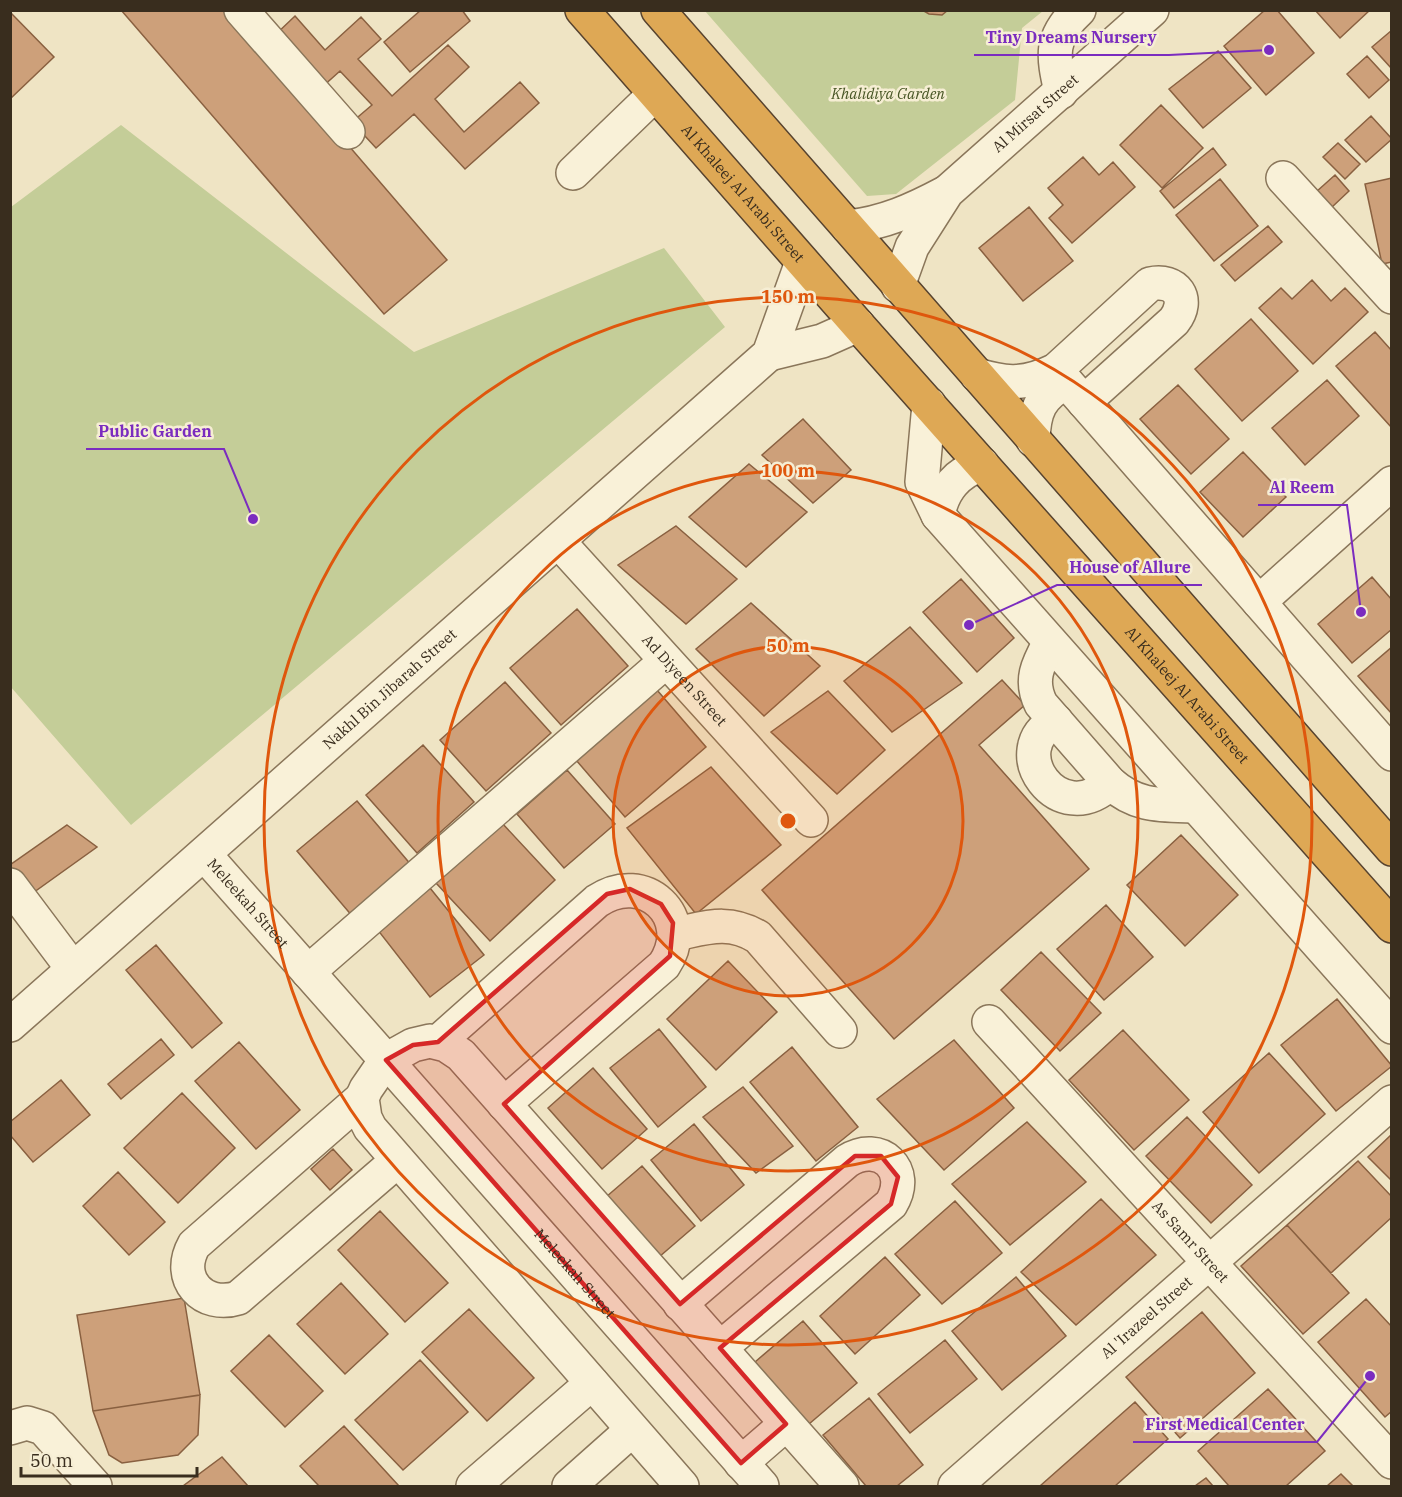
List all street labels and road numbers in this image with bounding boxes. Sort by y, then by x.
street label: Al Mirsat Street [988,70,1082,156]
street label: Al Khaleej Al Arabi Street [678,120,809,266]
street label: Al Khaleej Al Arabi Street [1121,622,1253,767]
street label: Nakhl Bin Jibarah Street [319,625,460,753]
street label: Ad Diyeen Street [638,630,731,730]
street label: Meleekah Street [203,854,293,952]
street label: As Samr Street [1148,1196,1233,1286]
street label: Meleekah Street [530,1225,620,1322]
street label: Al 'Irazeel Street [1097,1272,1196,1363]

